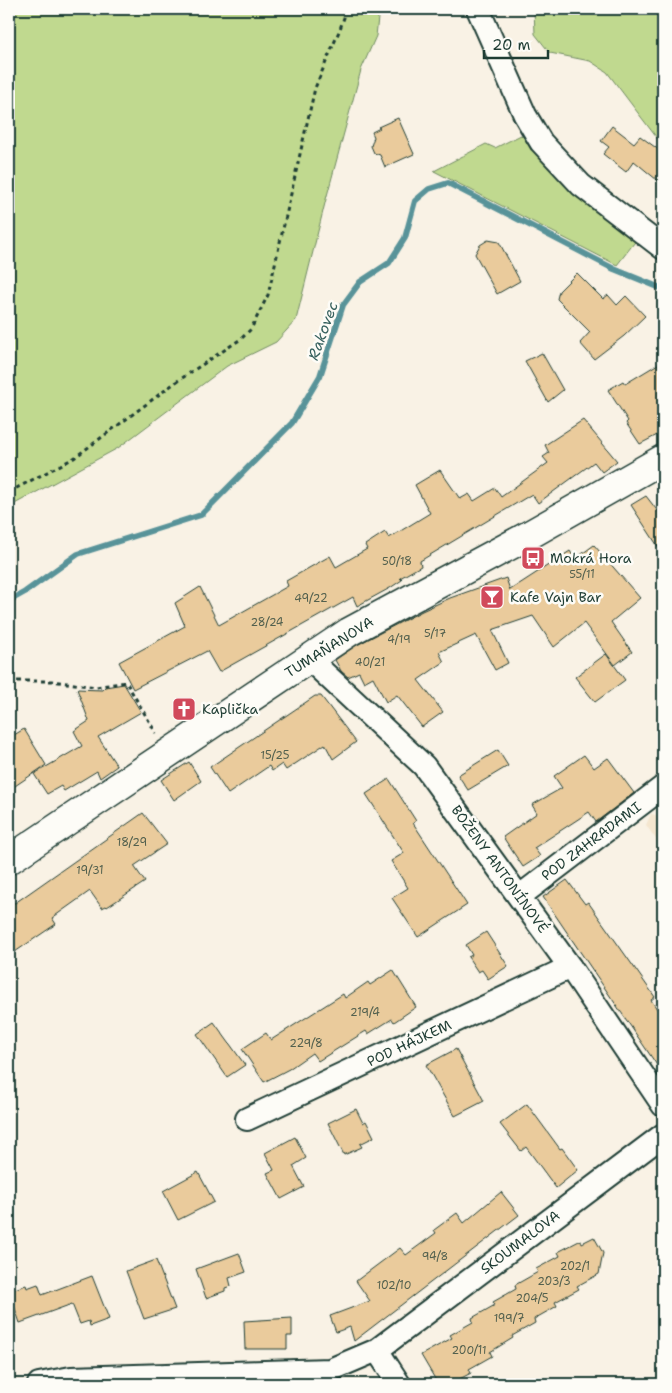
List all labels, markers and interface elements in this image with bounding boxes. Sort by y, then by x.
scale bar [484,28,548,60]
text: 20 m [492,35,531,55]
water label: Rakovec [303,299,343,363]
bus stop icon: Mokrá Hora [520,545,546,571]
place label: Mokrá Hora [550,549,632,567]
house number: 50/18 [382,554,412,569]
house number: 55/11 [569,567,595,582]
bar icon: Kafe Vajn Bar [479,584,505,610]
place label: Kafe Vajn Bar [510,588,602,606]
house number: 49/22 [294,591,328,606]
street label: TUMAŇANOVA [281,613,377,681]
house number: 28/24 [250,615,284,630]
house number: 5/17 [424,626,446,641]
house number: 4/19 [387,632,411,647]
house number: 40/21 [355,655,385,670]
church icon: Kaplička [171,696,197,722]
place label: Kaplička [202,700,259,718]
house number: 15/25 [261,748,290,763]
street label: POD ZAHRADAMI [538,797,645,884]
street label: BOŽENY ANTONÍNOVÉ [447,801,553,937]
house number: 18/29 [117,835,147,850]
house number: 19/31 [76,863,104,878]
house number: 219/4 [350,1005,380,1020]
street label: POD HÁJKEM [364,1015,455,1070]
house number: 229/8 [289,1036,323,1051]
street label: SKOUMALOVA [477,1206,563,1278]
house number: 94/8 [422,1249,448,1264]
house number: 202/1 [560,1259,590,1274]
house number: 203/3 [537,1274,571,1289]
house number: 102/10 [377,1278,411,1293]
house number: 204/5 [515,1291,549,1306]
house number: 199/7 [494,1311,525,1326]
house number: 200/11 [451,1343,487,1358]

